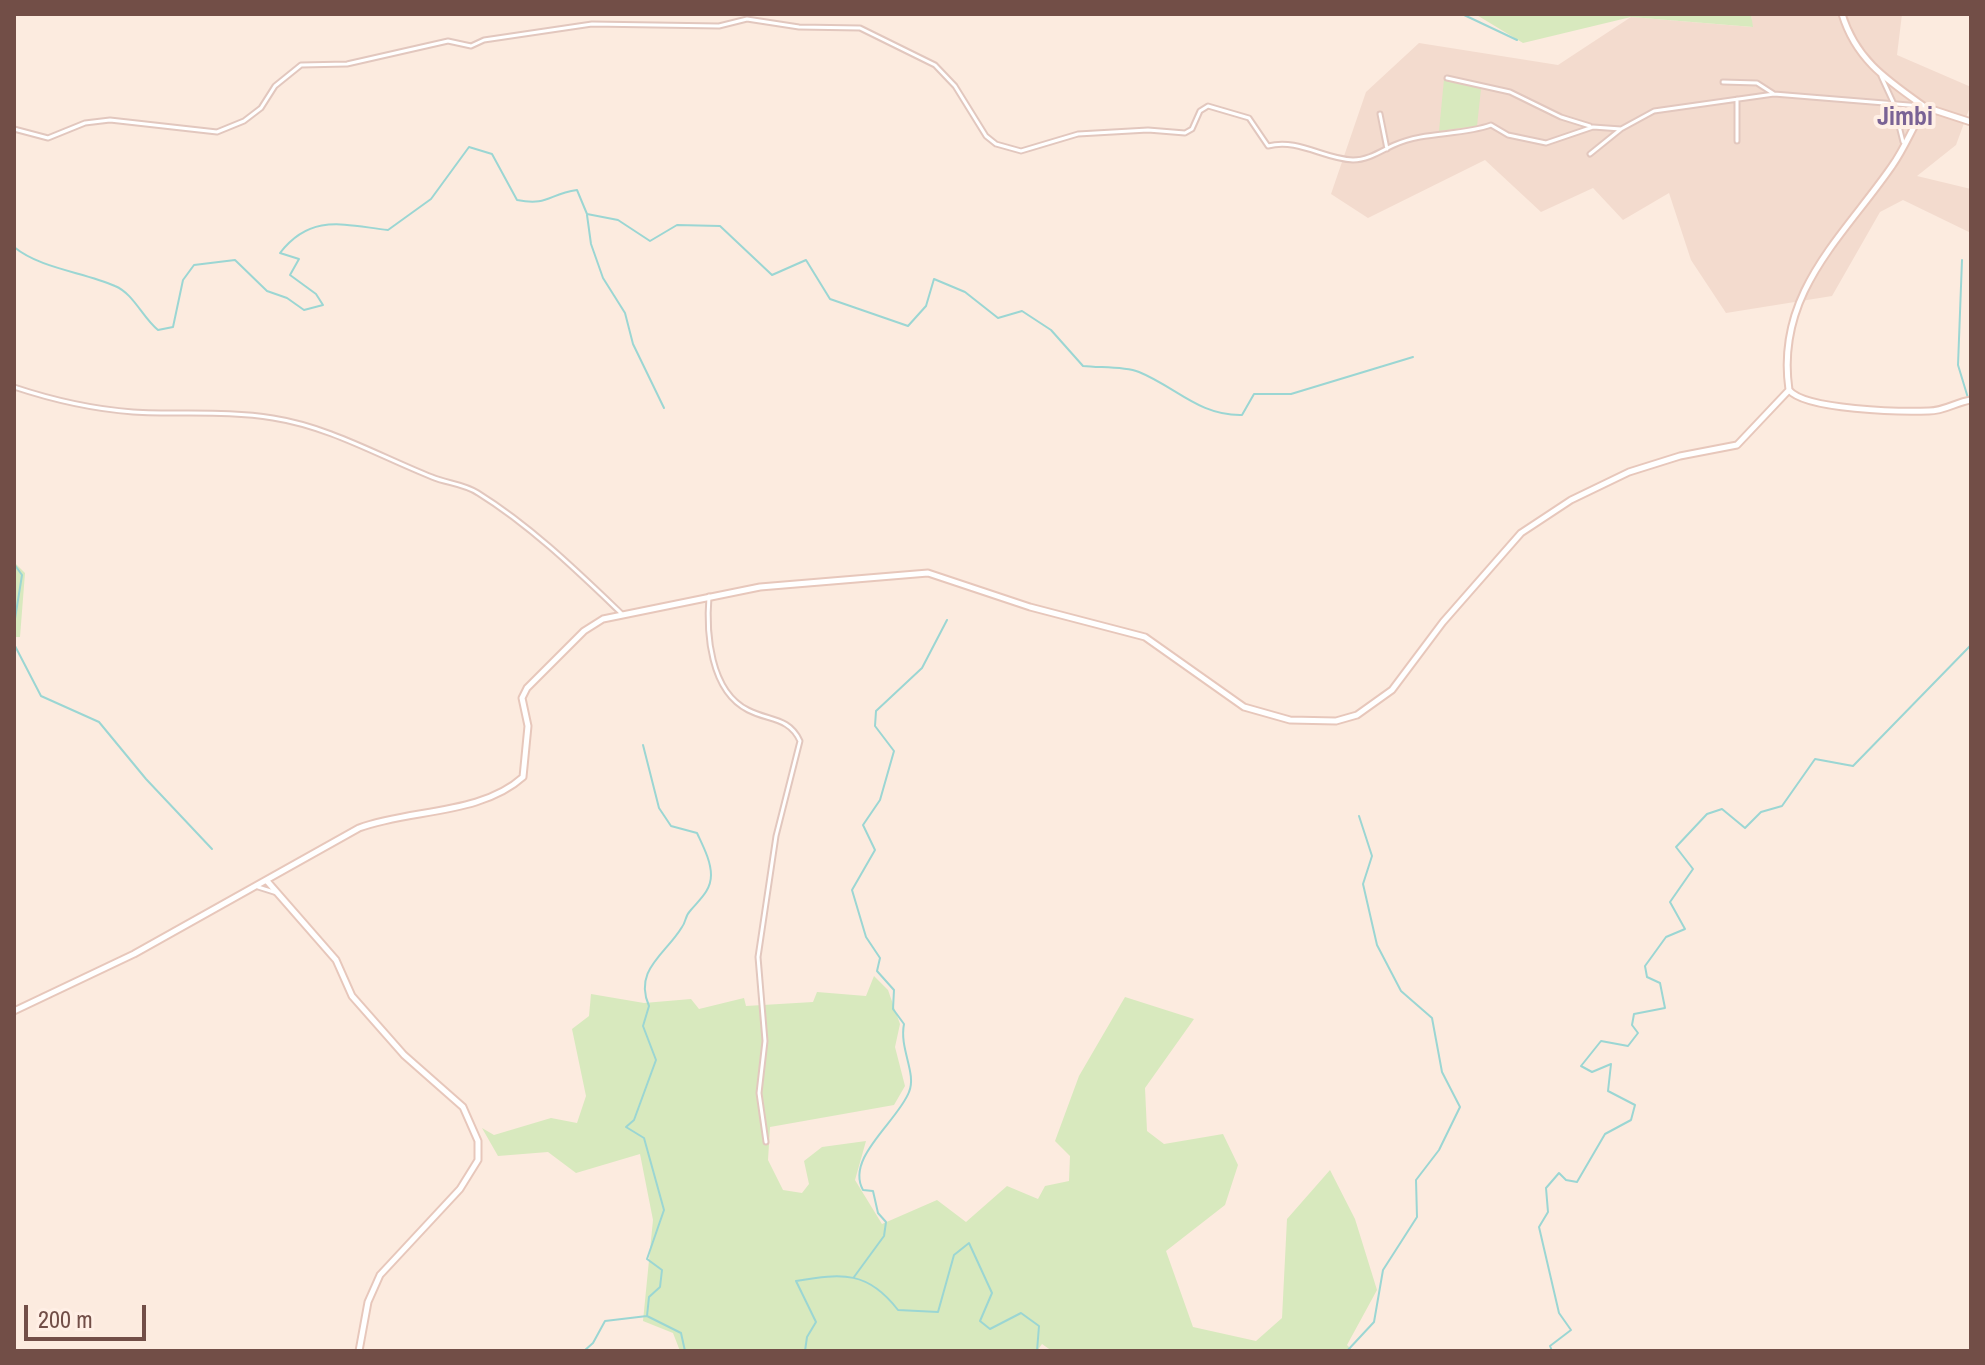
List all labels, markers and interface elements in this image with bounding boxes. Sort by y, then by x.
district label: Jimbi [1877,102,1933,134]
scale bar [28,1289,150,1339]
text: 200 m [38,1303,93,1335]

